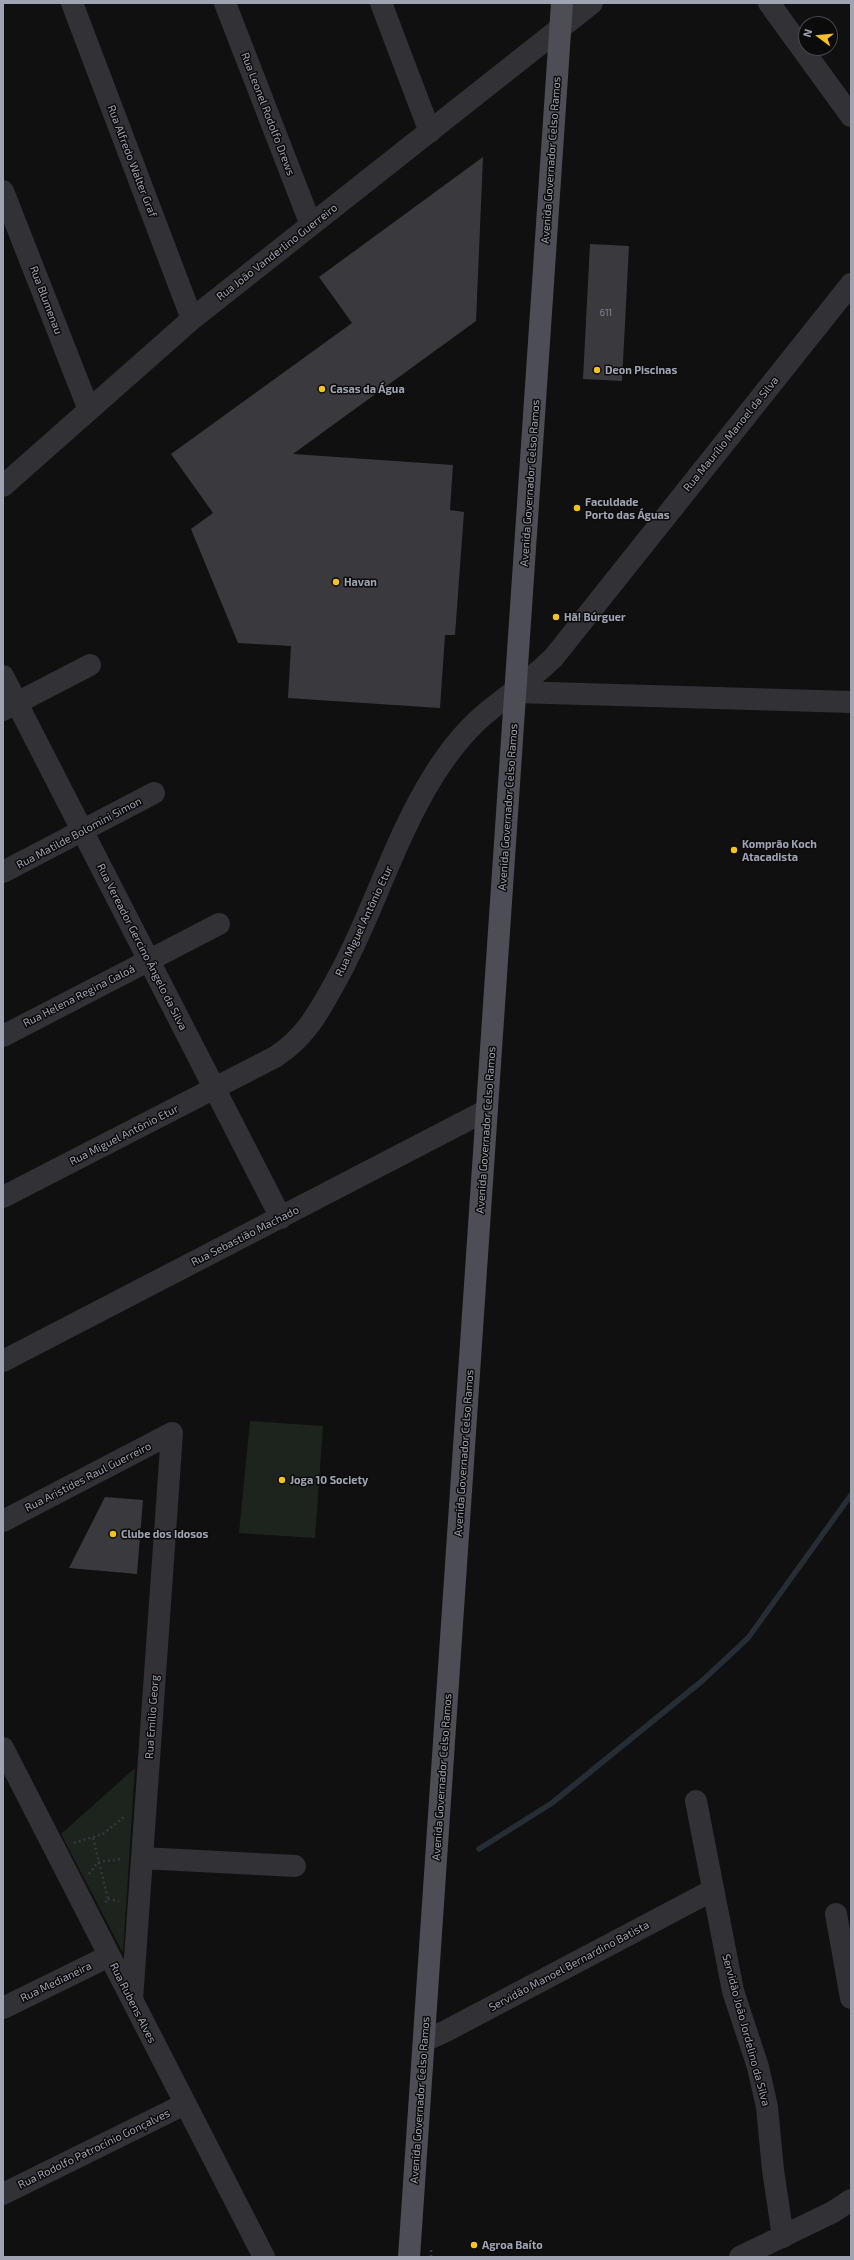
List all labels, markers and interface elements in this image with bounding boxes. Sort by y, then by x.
north arrow [798,16,838,56]
text: N [800,27,814,38]
street label: Rua Leonel Rodolfo Drews [238,50,298,178]
street label: Avenida Governador Celso Ramos [539,76,563,244]
street label: Rua Alfredo Walter Graf [105,103,159,219]
street label: Rua João Vanderlino Guerreiro [214,201,340,303]
street label: Rua Blumenau [27,264,65,336]
house number: 611 [600,308,612,318]
place label: Deon Piscinas [605,363,677,377]
marker: Deon Piscinas [592,365,602,375]
street label: Rua Maurílio Manoel da Silva [681,374,781,494]
place label: Casas da Água [330,382,405,396]
marker: Casas da Água [317,384,327,394]
street label: Avenida Governador Celso Ramos [518,399,542,567]
place label: Faculdade Porto das Águas [585,495,670,521]
marker: Faculdade Porto das Águas [572,503,582,513]
place label: Havan [344,575,377,589]
marker: Havan [331,577,341,587]
place label: Hã! Búrguer [564,610,626,624]
marker: Hã! Búrguer [551,612,561,622]
street label: Avenida Governador Celso Ramos [496,723,520,891]
street label: Rua Matilde Bolomini Simon [14,794,144,872]
place label: Komprão Koch Atacadista [742,837,817,863]
marker: Komprão Koch Atacadista [729,845,739,855]
street label: Rua Vereador Gercino Ângelo da Silva [94,861,190,1033]
street label: Rua Miguel Antônio Etur [333,864,395,978]
street label: Rua Helena Regina Galoá [21,962,137,1030]
street label: Avenida Governador Celso Ramos [474,1046,498,1214]
street label: Rua Miguel Antônio Etur [67,1102,181,1168]
street label: Rua Sebastião Machado [189,1203,301,1269]
street label: Avenida Governador Celso Ramos [452,1369,476,1537]
street label: Rua Aristides Raul Guerreiro [23,1439,153,1515]
place label: Joga 10 Society [290,1473,368,1487]
marker: Joga 10 Society [277,1475,287,1485]
place label: Clube dos Idosos [121,1527,208,1541]
marker: Clube dos Idosos [108,1529,118,1539]
street label: Rua Emílio Georg [142,1674,162,1760]
street label: Avenida Governador Celso Ramos [430,1693,454,1861]
street label: Servidão Manoel Bernardino Batista [487,1918,651,2014]
street label: Servidão João Jordelino da Silva [719,1952,773,2108]
street label: Rua Medianeira [18,1959,94,2005]
street label: Rua Rubens Alves [107,1961,159,2045]
street label: Avenida Governador Celso Ramos [408,2016,432,2184]
street label: Rua Rodolfo Patrocínio Gonçalves [16,2106,172,2192]
place label: Agroa Baíto [482,2238,543,2252]
marker: Agroa Baíto [469,2240,479,2250]

